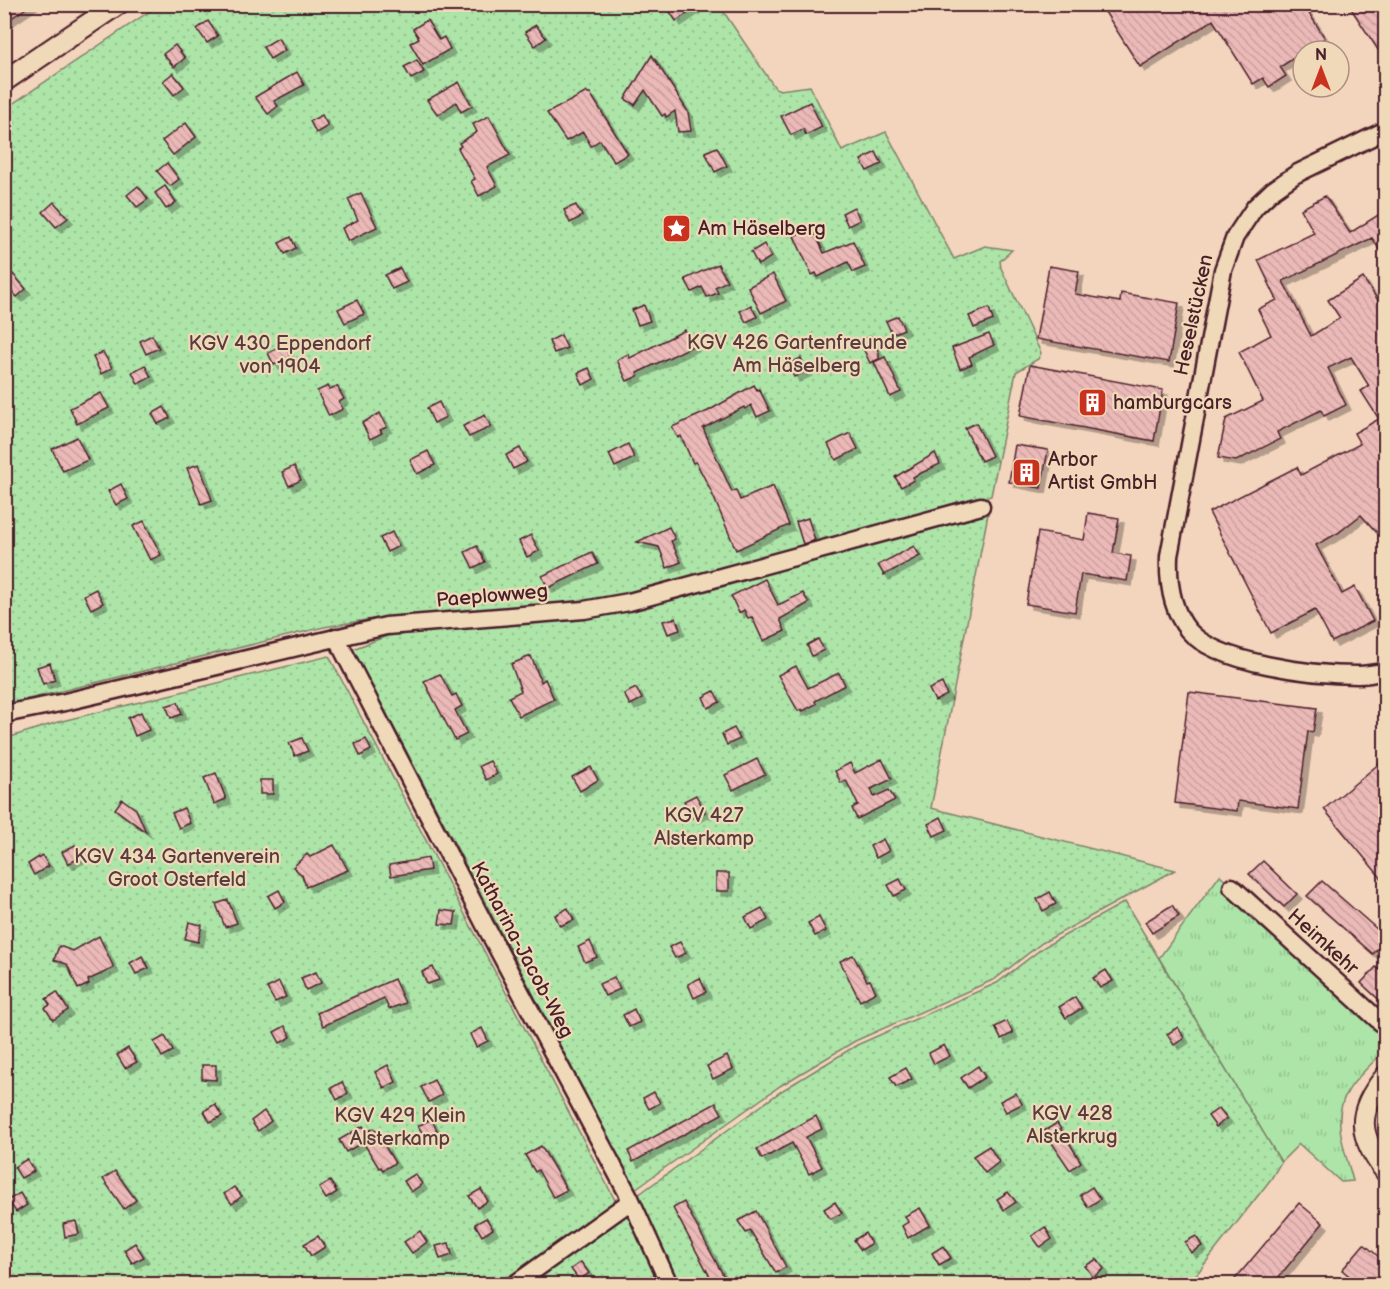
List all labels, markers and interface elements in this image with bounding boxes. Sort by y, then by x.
north arrow [1291,39,1351,99]
text: N [1315,46,1327,65]
place icon: Am Häselberg [661,213,693,245]
place label: Am Häselberg [698,217,826,241]
street label: Heselstücken [1169,252,1219,378]
park label: KGV 426 Gartenfreunde Am Häselberg [687,331,907,378]
park label: KGV 430 Eppendorf von 1904 [189,332,371,379]
building icon: hamburgcars [1076,387,1108,419]
place label: hamburgcars [1113,391,1232,415]
place label: Arbor Artist GmbH [1048,448,1158,495]
building icon: Arbor Artist GmbH [1011,456,1043,488]
street label: Paeplowweg [435,579,549,613]
park label: KGV 427 Alsterkamp [654,804,754,851]
park label: KGV 434 Gartenverein Groot Osterfeld [74,845,280,892]
street label: Katharina-Jacob-Weg [465,858,579,1042]
street label: Heimkehr [1283,904,1364,981]
park label: KGV 428 Alsterkrug [1027,1102,1117,1149]
park label: KGV 429 Klein Alsterkamp [334,1104,466,1151]

